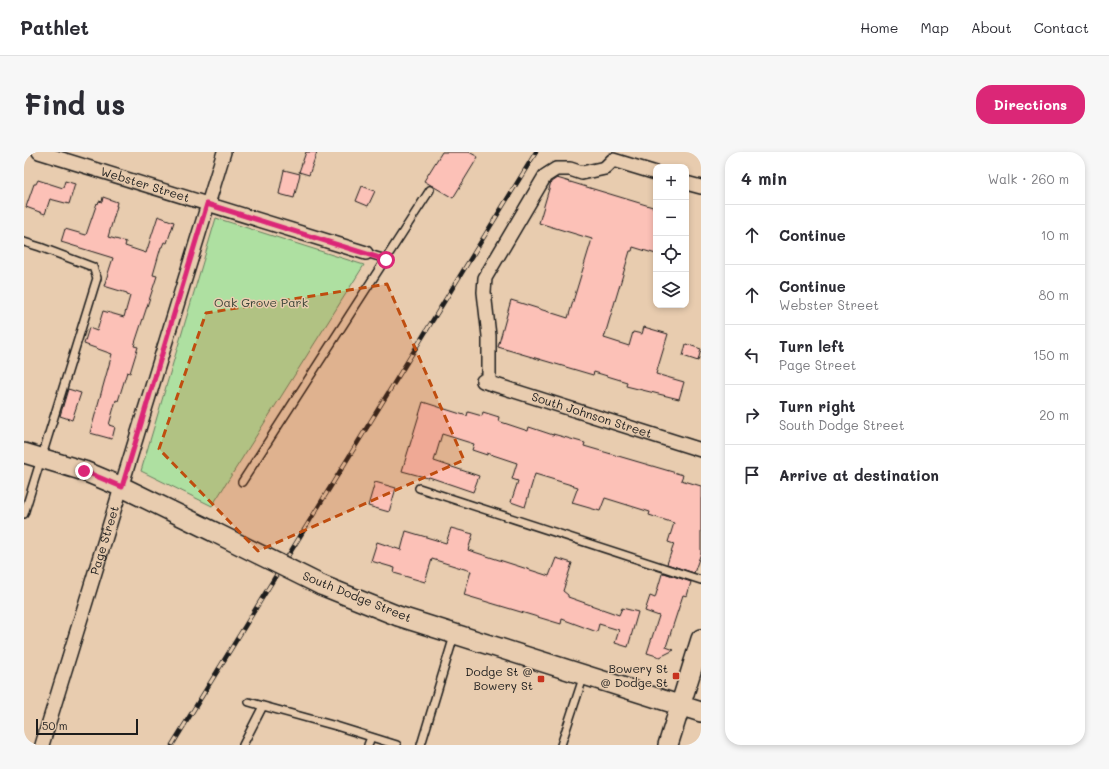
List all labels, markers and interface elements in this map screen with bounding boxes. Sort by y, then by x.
text: Pathlet [20,15,89,40]
text: Home [860,18,898,37]
text: Map [920,18,949,37]
text: About [971,18,1012,37]
text: Contact [1034,18,1089,37]
button: Directions [976,85,1085,124]
text: Find us [24,86,125,122]
street label: Webster Street [99,163,192,205]
map controls [653,164,689,308]
button: + [653,164,689,200]
text: 4 min [741,167,787,189]
text: Walk · 260 m [988,170,1069,187]
button: − [653,200,689,236]
icon: ahead [741,224,763,246]
text: Continue [779,225,846,245]
text: 10 m [1041,226,1069,243]
button: locate [653,236,689,272]
route start [377,251,395,269]
button: layers [653,272,689,308]
text: Continue [779,276,846,296]
icon: ahead [741,284,763,306]
text: 80 m [1039,286,1069,303]
park label: Oak Grove Park [214,294,308,310]
text: Webster Street [779,296,879,313]
text: Turn left [779,336,844,356]
icon: left [741,344,763,366]
text: 150 m [1033,346,1069,363]
text: Page Street [779,356,856,373]
street label: South Johnson Street [530,388,654,441]
text: Turn right [779,396,856,416]
icon: right [741,404,763,426]
text: 20 m [1039,406,1069,423]
text: South Dodge Street [779,416,904,433]
route end [75,462,93,480]
icon: arrive [741,464,763,486]
text: Arrive at destination [779,465,939,485]
street label: Page Street [86,504,122,577]
street label: South Dodge Street [301,567,414,625]
place label: Bowery St @ Dodge St [600,660,668,690]
place label: Dodge St @ Bowery St [465,663,533,693]
marker: Bowery St @ Dodge St [671,671,681,681]
marker: Dodge St @ Bowery St [536,674,546,684]
scale bar [36,717,138,736]
text: 50 m [42,718,68,733]

